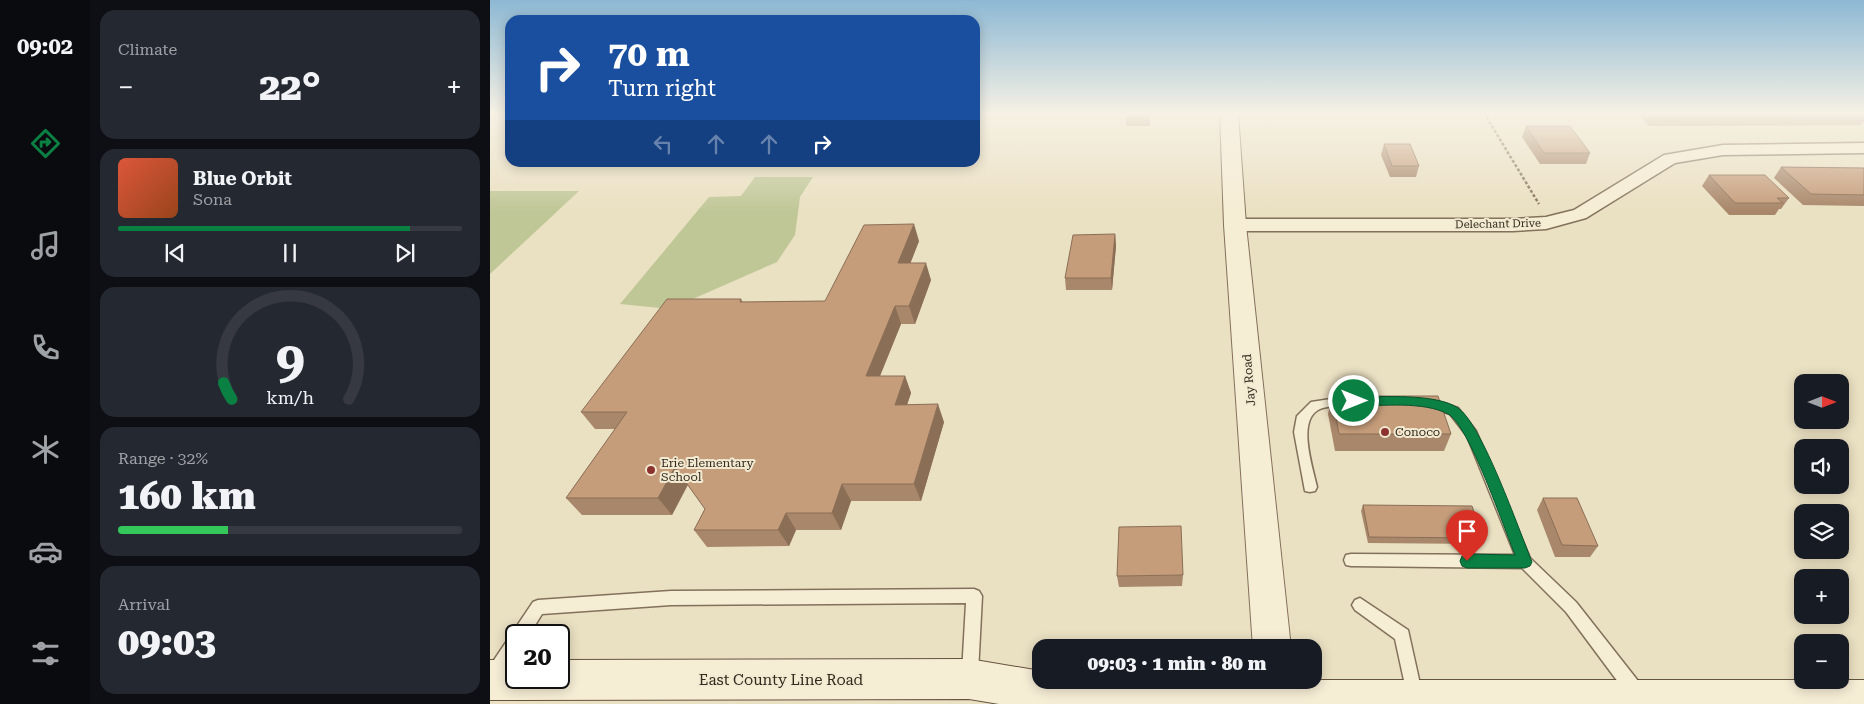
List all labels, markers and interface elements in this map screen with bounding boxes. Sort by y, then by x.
text: 09:02 [17,34,73,59]
text: 70 m [608,34,690,75]
icon: right [525,35,590,100]
text: Climate [118,40,177,59]
text: 22° [259,65,321,109]
text: − [118,71,134,104]
text: + [446,71,462,104]
text: Turn right [608,76,716,101]
icon: directions [28,126,63,161]
icon: left [649,130,677,158]
icon: ahead [702,130,730,158]
icon: ahead [755,130,783,158]
icon: right [808,130,836,158]
text: Blue Orbit [193,167,292,190]
text: Sona [193,190,232,209]
street label: Delechant Drive [1455,217,1541,231]
icon: music [28,228,63,263]
icon: previous [161,239,189,267]
icon: pause [276,239,304,267]
icon: next [391,239,419,267]
icon: phone [28,330,63,365]
text: 9 [275,330,305,391]
street label: Jay Road [1240,353,1258,407]
position arrow [1327,374,1379,426]
north arrow [1794,374,1849,429]
map controls [1794,374,1849,689]
text: km/h [266,387,314,408]
place label: Conoco [1395,425,1440,439]
marker: Conoco [1379,426,1391,438]
icon: climate [28,432,63,467]
button: sound [1794,439,1849,494]
text: Range · 32% [118,449,208,468]
place label: Erie Elementary School [661,456,754,484]
marker: Erie Elementary School [645,464,657,476]
text: 160 km [118,474,256,518]
button: layers [1794,504,1849,559]
pin [1446,510,1488,561]
icon: arrive [1453,517,1481,545]
icon: car [28,534,63,569]
button: + [1794,569,1849,624]
text: Arrival [118,595,170,614]
text: 09:03 [118,620,216,664]
speed limit sign: 20 [505,624,570,689]
button: − [1794,634,1849,689]
icon: filters [28,636,63,671]
text: 09:03 · 1 min · 80 m [1088,652,1266,675]
street label: East County Line Road [699,671,864,689]

